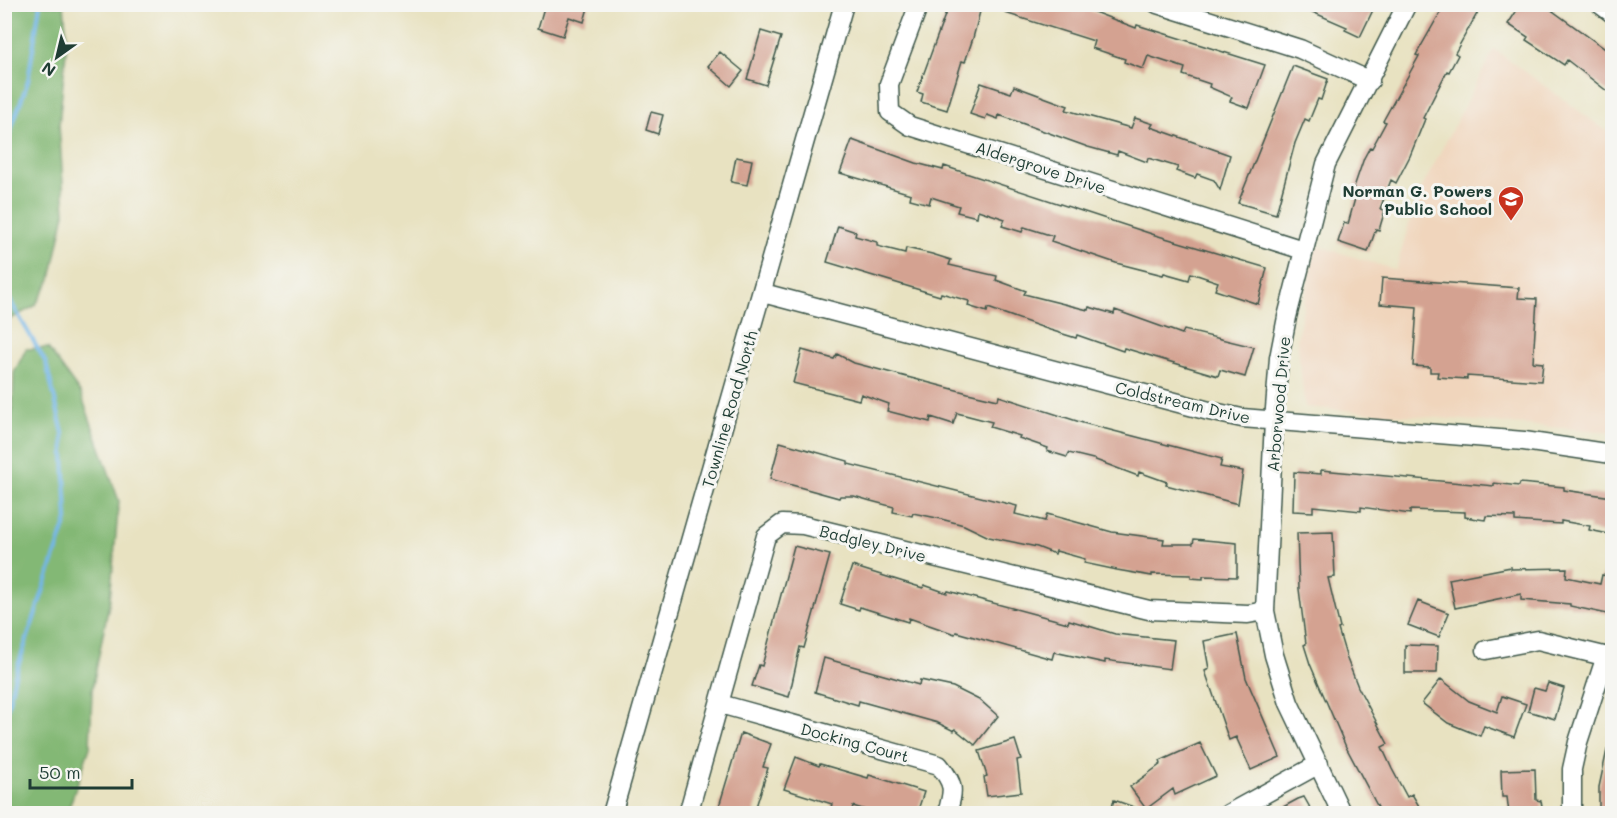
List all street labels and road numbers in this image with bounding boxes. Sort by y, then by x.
street label: Aldergrove Drive [973,136,1109,198]
street label: Townline Road North [696,328,762,490]
street label: Arborwood Drive [1262,335,1294,473]
street label: Coldstream Drive [1113,376,1253,428]
street label: Badgley Drive [818,520,928,566]
street label: Docking Court [799,717,911,767]

